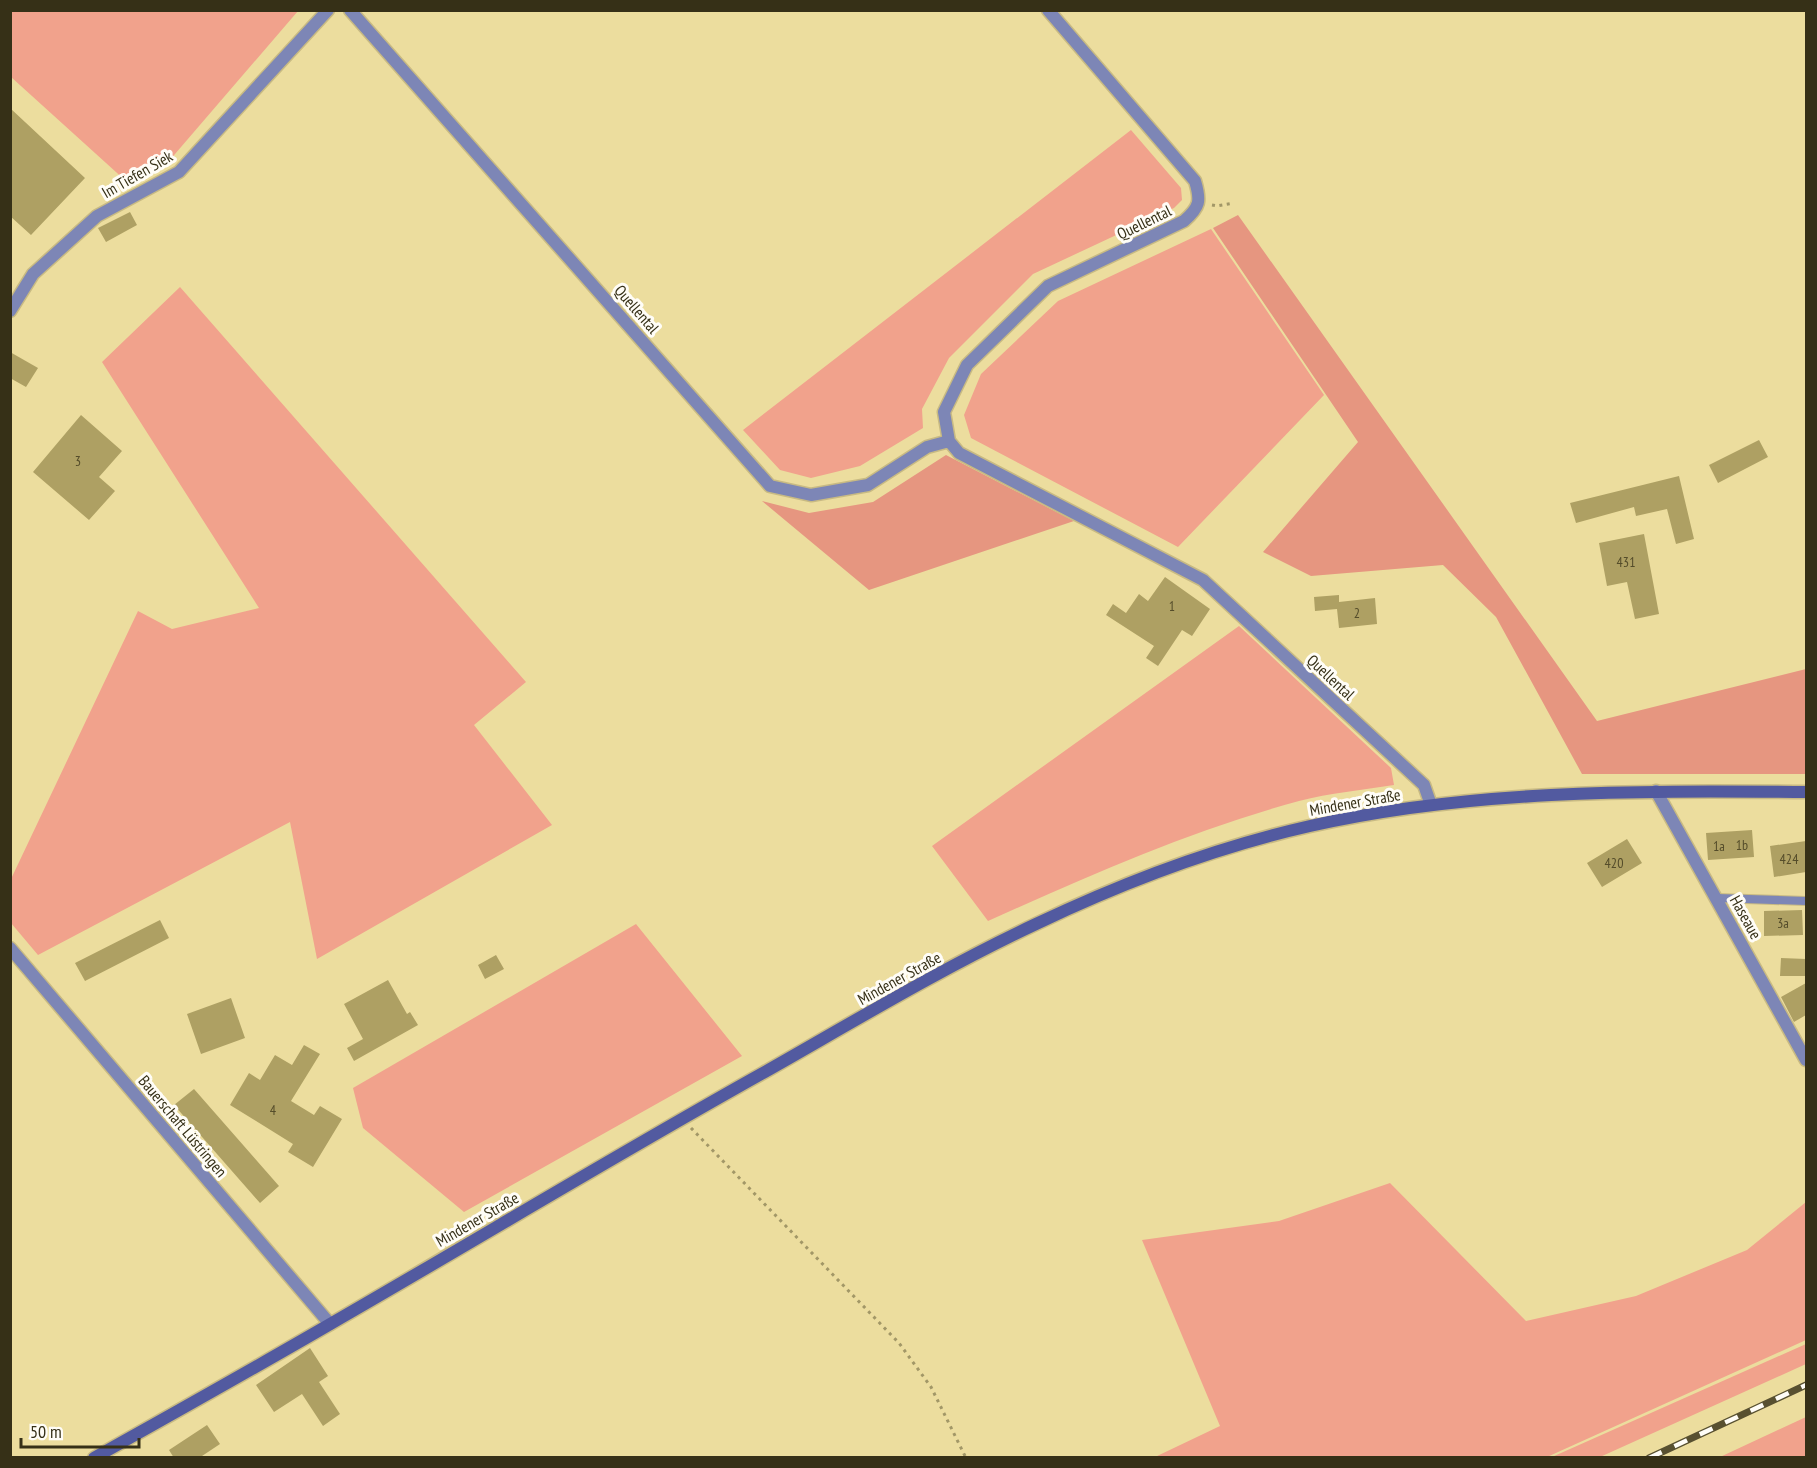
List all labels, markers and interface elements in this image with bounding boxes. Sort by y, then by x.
street label: Im Tiefen Siek [98,145,177,202]
street label: Quellental [1114,200,1175,244]
street label: Quellental [610,281,664,338]
house number: 3 [75,452,81,470]
house number: 431 [1617,553,1635,571]
house number: 1 [1169,597,1175,615]
house number: 2 [1354,604,1360,622]
street label: Quellental [1303,650,1359,704]
street label: Mindener Straße [1308,784,1402,820]
house number: 1b [1736,836,1748,854]
house number: 1a [1713,837,1725,855]
house number: 424 [1780,850,1799,868]
house number: 420 [1605,854,1623,872]
street label: Haseaue [1726,892,1766,942]
house number: 3a [1777,914,1789,932]
street label: Mindener Straße [854,947,944,1009]
street label: Bauerschaft Lüstringen [135,1071,231,1181]
house number: 4 [270,1101,277,1119]
street label: Mindener Straße [432,1187,522,1251]
scale bar [21,1411,140,1449]
text: 50 m [30,1420,62,1443]

